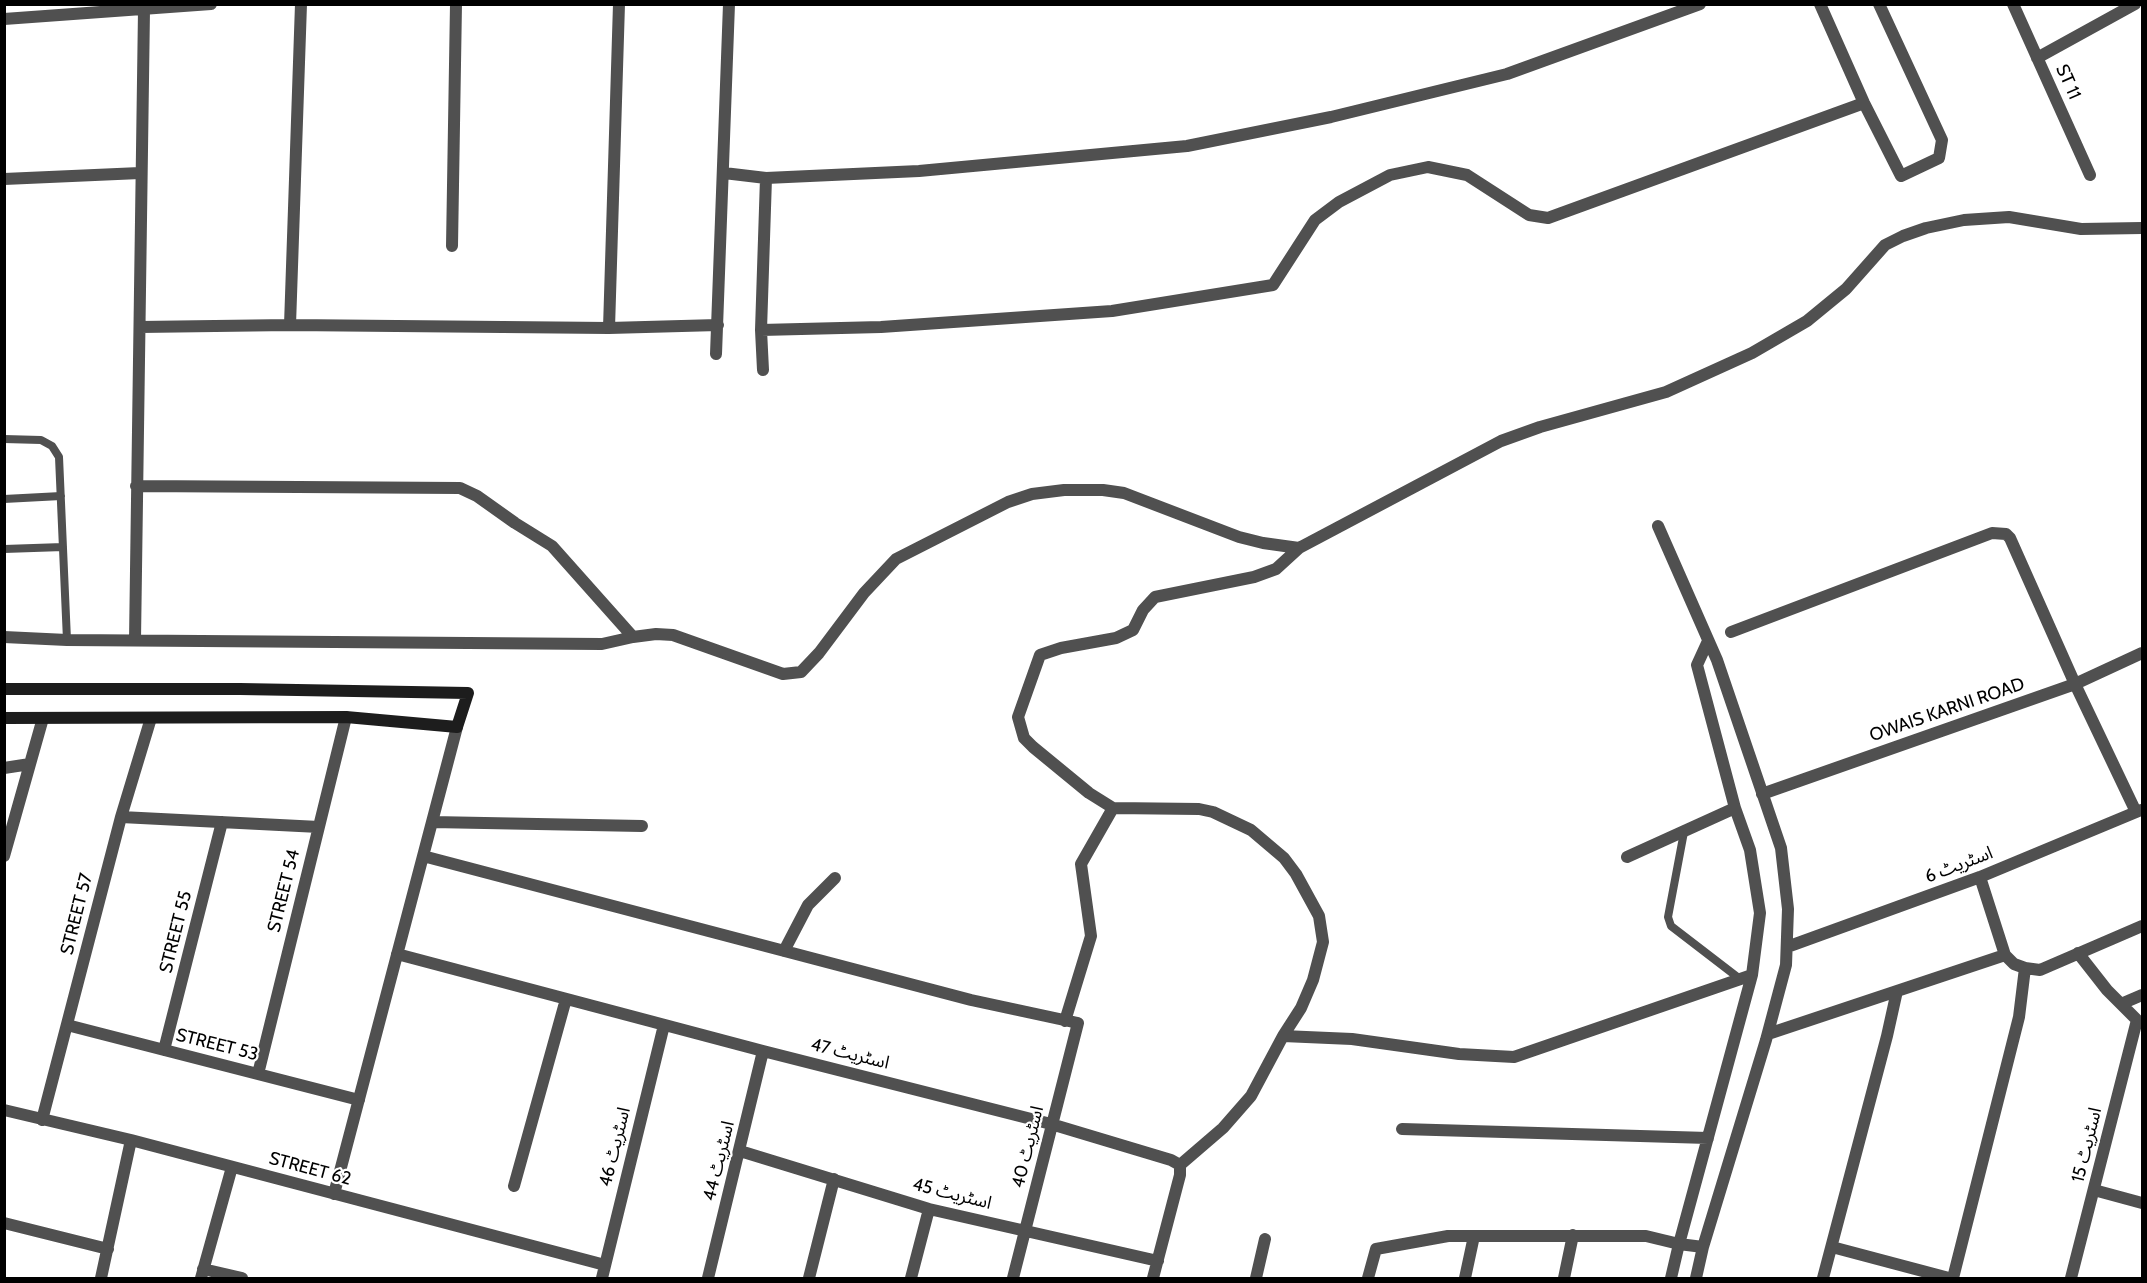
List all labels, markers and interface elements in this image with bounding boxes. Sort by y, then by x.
street label: ST 11 [2051,61,2085,103]
street label: OWAIS KARNI ROAD [1867,673,2027,747]
street label: اسٹریٹ 6 [1922,842,1996,888]
street label: STREET 54 [263,847,305,935]
street label: STREET 57 [56,871,98,957]
street label: STREET 55 [155,889,197,975]
street label: STREET 53 [174,1024,260,1066]
street label: اسٹریٹ 47 [808,1034,892,1074]
street label: اسٹریٹ 40 [1007,1104,1049,1190]
street label: اسٹریٹ 46 [595,1105,635,1189]
street label: اسٹریٹ 15 [2067,1105,2107,1185]
street label: اسٹریٹ 44 [699,1119,739,1203]
street label: STREET 62 [267,1148,353,1190]
street label: اسٹریٹ 45 [910,1174,994,1214]

